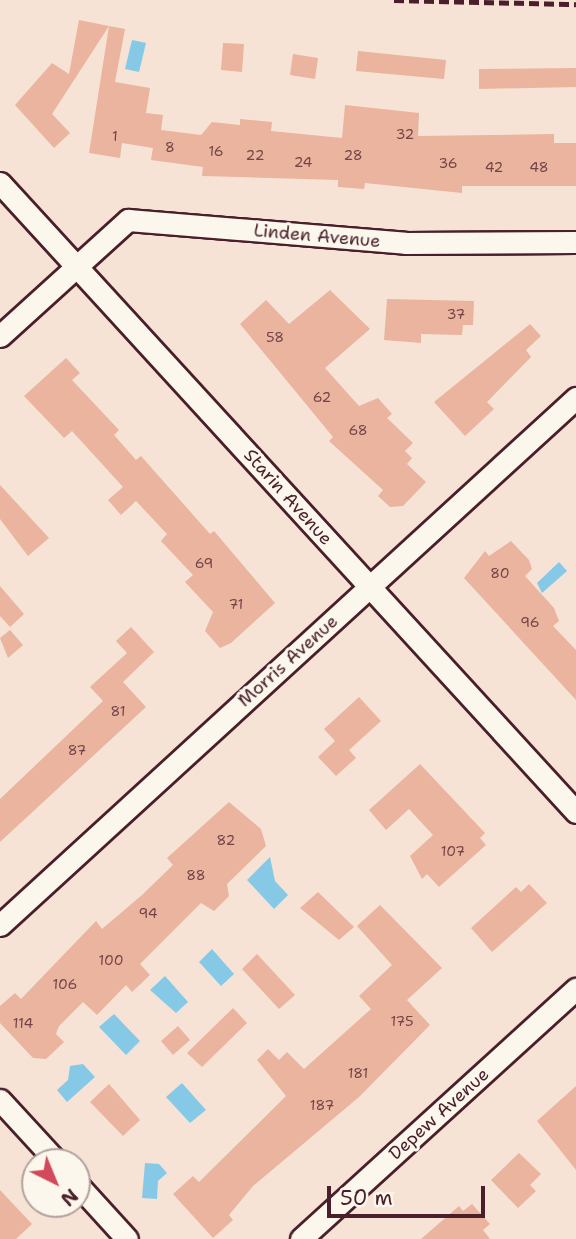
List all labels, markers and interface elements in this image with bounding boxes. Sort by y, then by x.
house number: 32 [396,126,414,142]
house number: 1 [112,128,118,144]
house number: 8 [165,139,175,155]
house number: 16 [208,143,224,159]
house number: 22 [246,147,264,163]
house number: 28 [343,147,363,163]
house number: 24 [294,154,312,170]
house number: 36 [438,155,458,171]
house number: 42 [485,159,503,175]
house number: 48 [529,159,549,175]
street label: Linden Avenue [253,220,381,252]
house number: 37 [447,306,465,322]
house number: 58 [266,329,284,345]
house number: 62 [313,389,331,405]
house number: 68 [348,422,368,438]
street label: Starin Avenue [239,445,337,549]
house number: 69 [195,555,213,571]
house number: 80 [490,565,510,581]
house number: 71 [229,596,243,612]
street label: Morris Avenue [234,610,342,712]
house number: 96 [520,614,540,630]
house number: 81 [110,703,126,719]
house number: 87 [68,742,86,758]
house number: 82 [217,832,235,848]
house number: 107 [441,843,465,859]
house number: 88 [186,867,206,883]
house number: 94 [138,905,158,921]
house number: 100 [99,952,123,968]
house number: 106 [53,976,77,992]
house number: 175 [391,1013,413,1029]
house number: 114 [13,1015,33,1031]
street label: Depew Avenue [385,1063,493,1165]
house number: 181 [348,1065,368,1081]
house number: 187 [310,1097,334,1113]
north arrow [21,1148,91,1218]
scale bar [331,1172,489,1216]
text: N [55,1183,83,1212]
text: 50 m [340,1184,393,1212]

